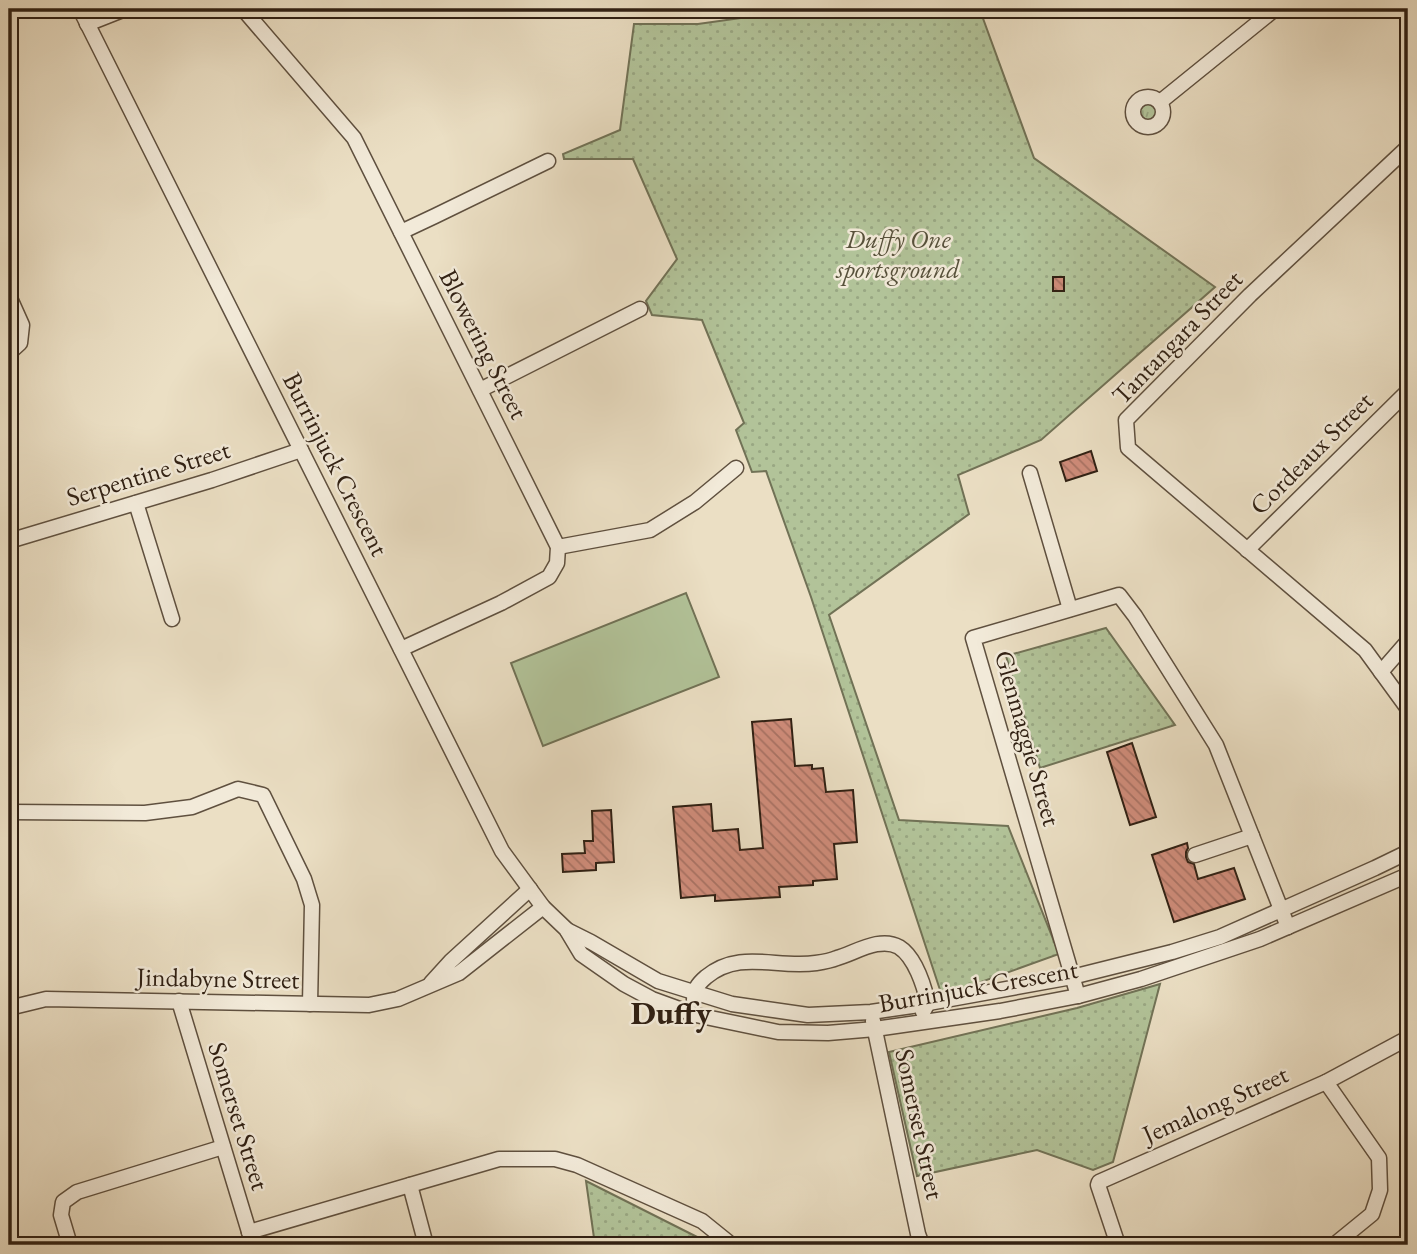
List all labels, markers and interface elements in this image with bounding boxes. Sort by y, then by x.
park label: Duffy One sportsground [835,222,960,286]
street label: Blowering Street [432,263,536,425]
street label: Tantangara Street [1104,263,1250,411]
street label: Burrinjuck Crescent [275,366,397,562]
street label: Cordeaux Street [1242,384,1380,522]
street label: Serpentine Street [62,432,234,514]
street label: Glenmaggie Street [987,646,1069,830]
street label: Burrinjuck Crescent [876,952,1080,1020]
street label: Jindabyne Street [134,960,300,996]
district label: Duffy [630,991,713,1034]
street label: Somerset Street [200,1038,278,1194]
street label: Somerset Street [887,1046,953,1202]
street label: Jemalong Street [1135,1057,1293,1152]

